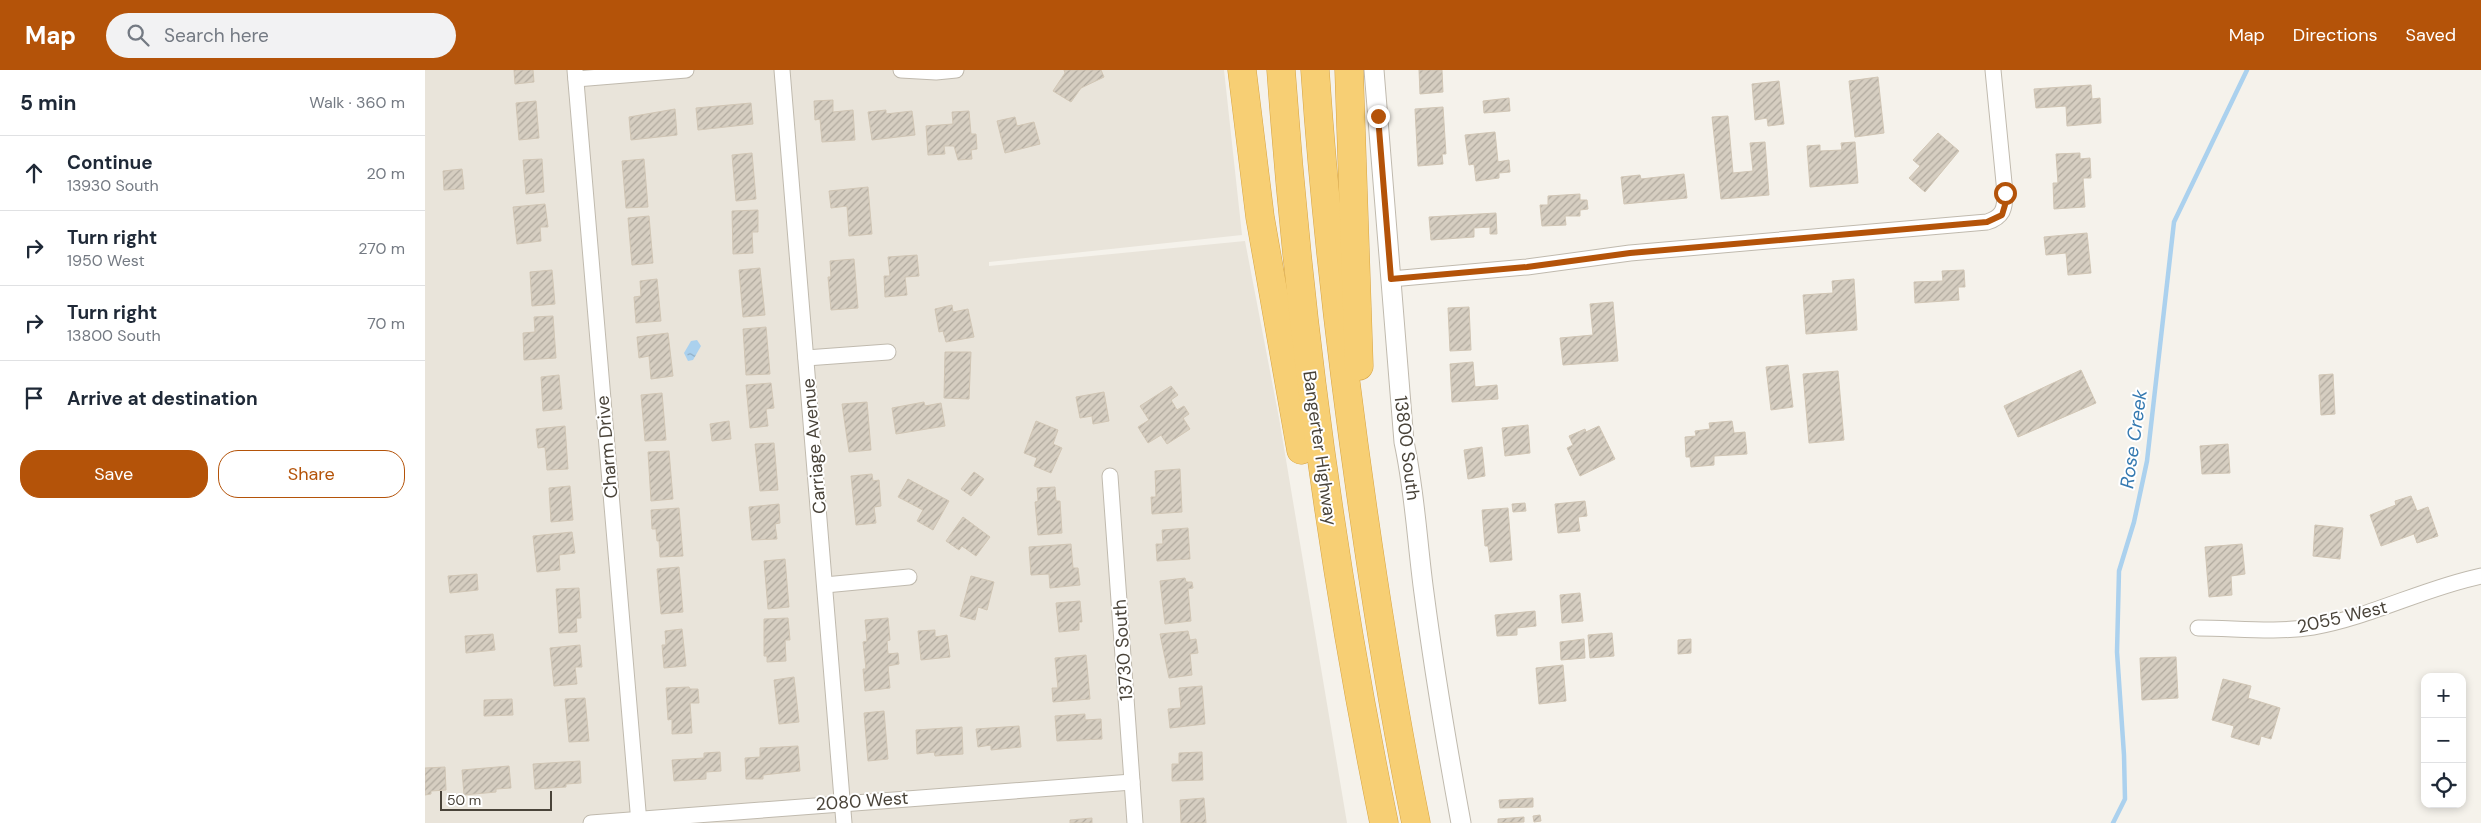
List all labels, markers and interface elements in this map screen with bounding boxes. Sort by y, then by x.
search box [106,13,456,58]
text: Map [25,20,76,51]
icon: search [124,21,152,49]
text: Search here [164,23,269,48]
text: Map [2229,23,2265,47]
text: Directions [2293,23,2378,47]
text: Saved [2406,23,2456,47]
text: 5 min [20,89,76,117]
text: Walk · 360 m [309,92,405,113]
route end [1367,105,1390,128]
text: Continue [67,150,153,175]
icon: ahead [20,159,48,187]
text: 20 m [366,163,405,184]
text: 13930 South [67,175,159,196]
route start [1994,182,2017,205]
text: Turn right [67,225,157,250]
icon: right [20,234,48,262]
text: 270 m [358,238,405,259]
text: 1950 West [67,250,145,271]
text: Turn right [67,300,157,325]
icon: right [20,309,48,337]
text: 70 m [367,313,405,334]
text: 13800 South [67,325,161,346]
street label: Bangerter Highway [1297,369,1343,527]
street label: Carriage Avenue [796,377,832,515]
icon: arrive [20,384,48,412]
text: Arrive at destination [67,386,258,411]
water label: Rose Creek [2114,388,2153,490]
street label: 13800 South [1389,394,1425,502]
street label: Charm Drive [591,395,623,499]
button: Save [20,450,208,498]
button: Share [218,450,405,498]
street label: 2055 West [2295,595,2389,639]
street label: 13730 South [1107,598,1139,702]
map controls [2421,673,2466,808]
button: + [2421,673,2466,718]
button: − [2421,718,2466,763]
button: locate [2421,763,2466,808]
street label: 2080 West [815,786,909,816]
scale bar [440,788,553,811]
text: 50 m [447,791,481,809]

